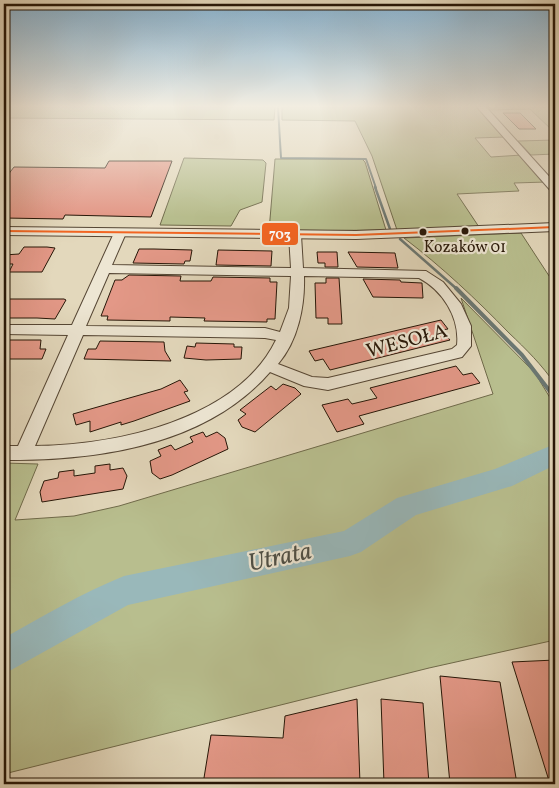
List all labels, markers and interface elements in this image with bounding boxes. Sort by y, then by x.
line badge: 703 [261,222,299,246]
text: 703 [269,226,291,245]
marker: Kozaków 01 [460,226,470,236]
unlabelled marker [418,227,428,237]
place label: Kozaków 01 [424,237,506,259]
street label: WESOŁA [363,318,451,366]
water label: Utrata [245,534,315,582]

